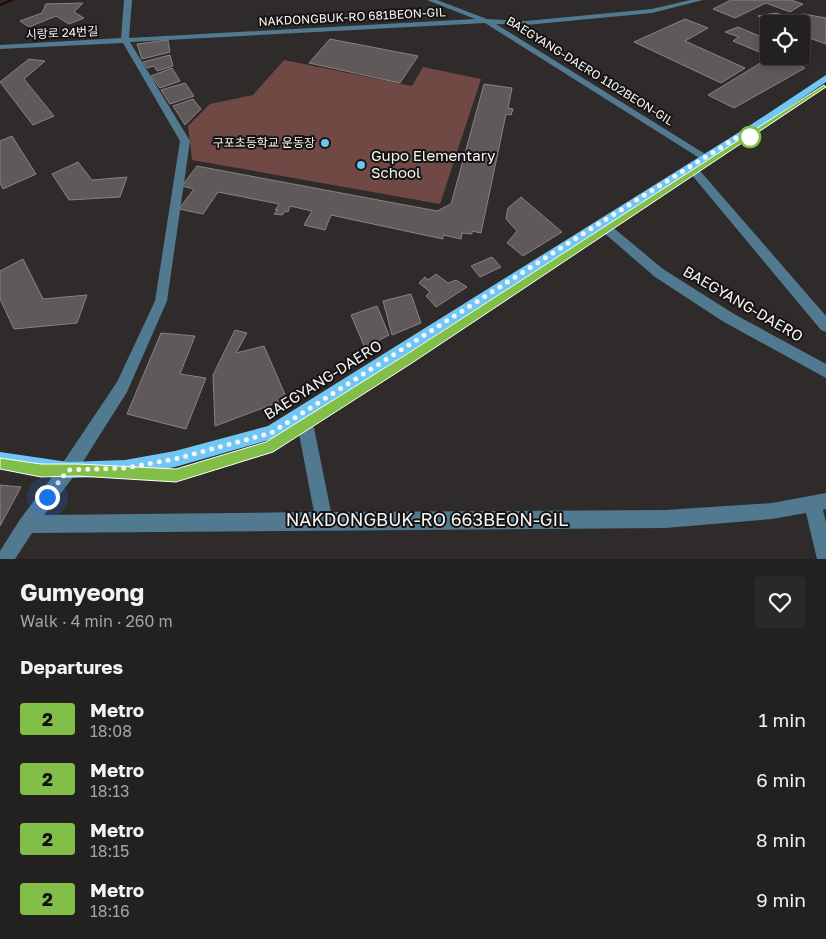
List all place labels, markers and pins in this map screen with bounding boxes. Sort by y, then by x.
unlabelled marker [739,126,761,148]
place label: 구포초등학교 운동장 [213,135,315,150]
marker: 구포초등학교 운동장 [319,137,331,149]
place label: Gupo Elementary School [371,146,496,181]
marker: Gupo Elementary School [355,159,367,171]

